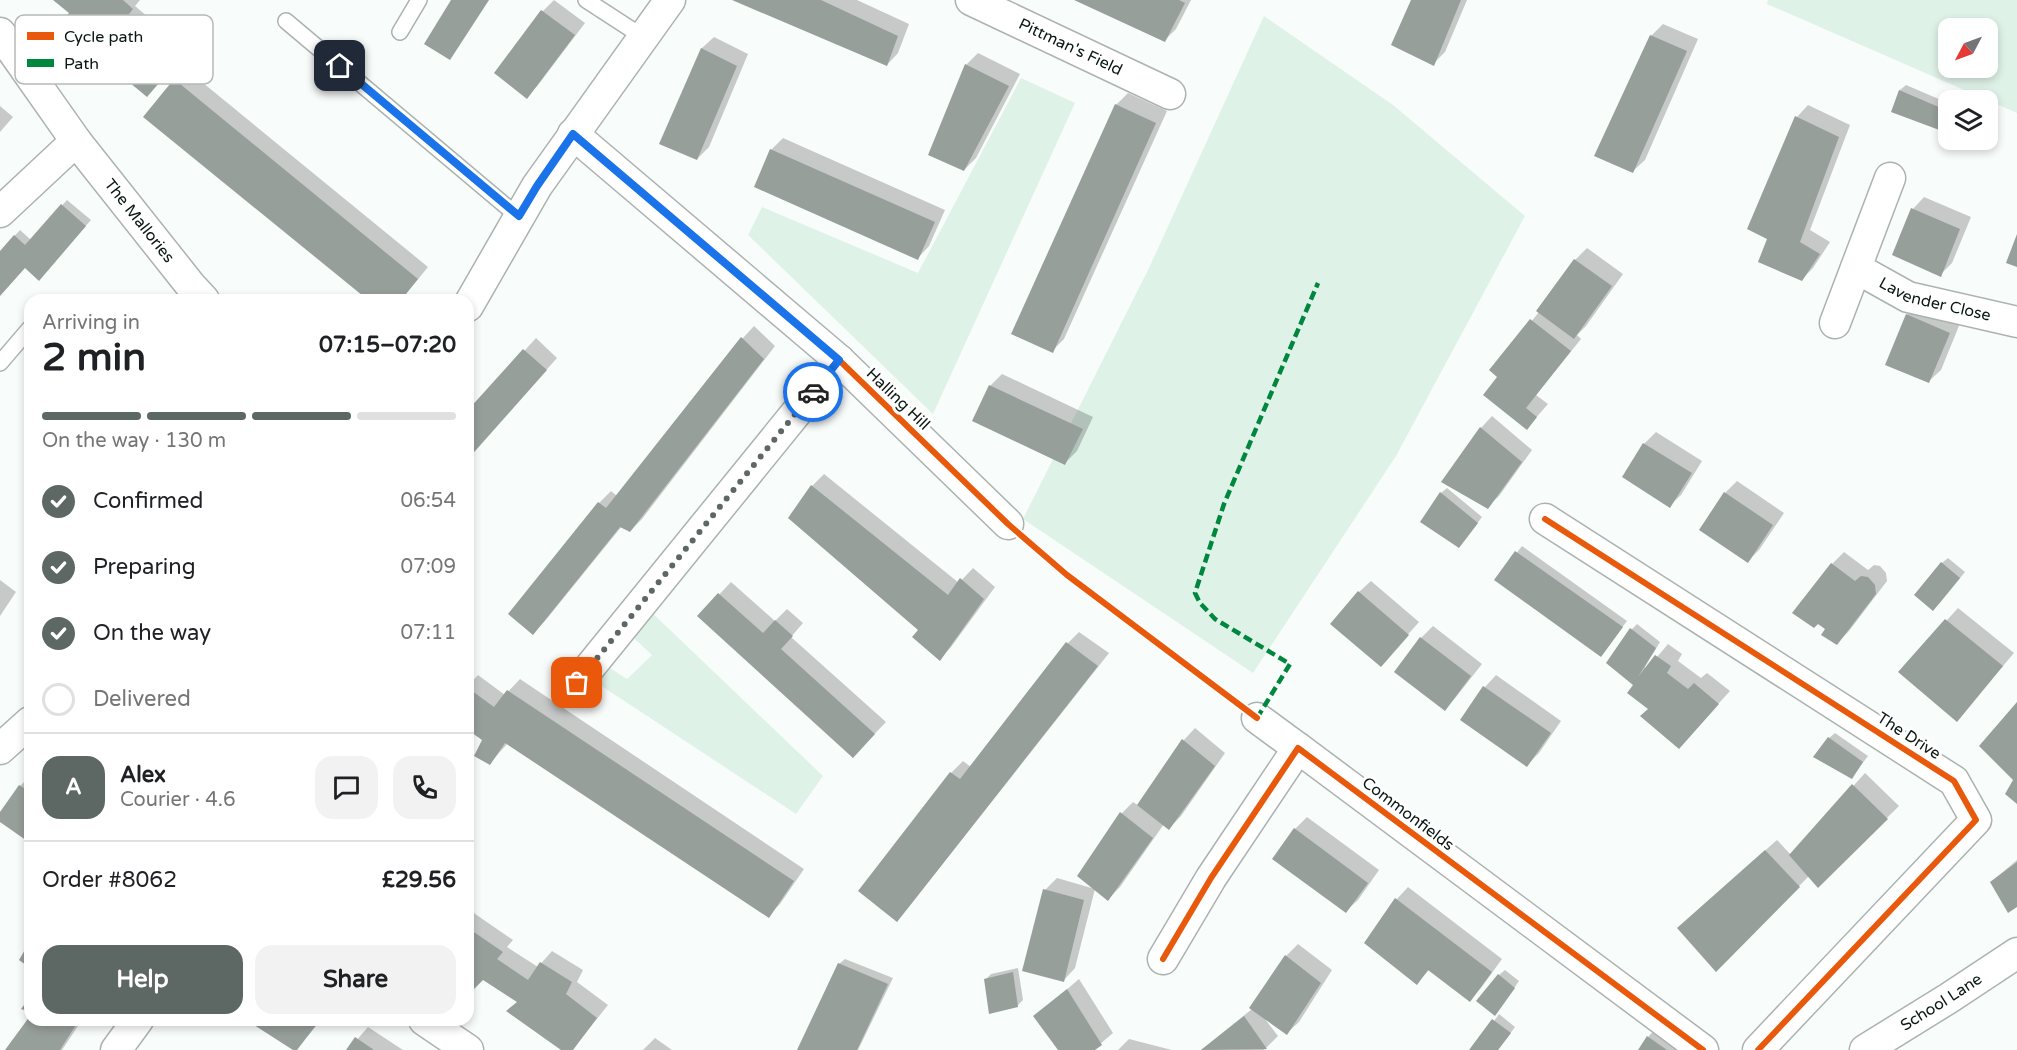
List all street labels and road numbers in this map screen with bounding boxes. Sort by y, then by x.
street label: Pittman's Field [1015,14,1126,80]
street label: The Mallories [100,175,179,267]
street label: Lavender Close [1875,273,1993,326]
street label: Halling Hill [862,364,934,434]
street label: The Drive [1873,708,1945,764]
street label: Commonfields [1358,773,1458,855]
street label: School Lane [1897,969,1986,1036]

